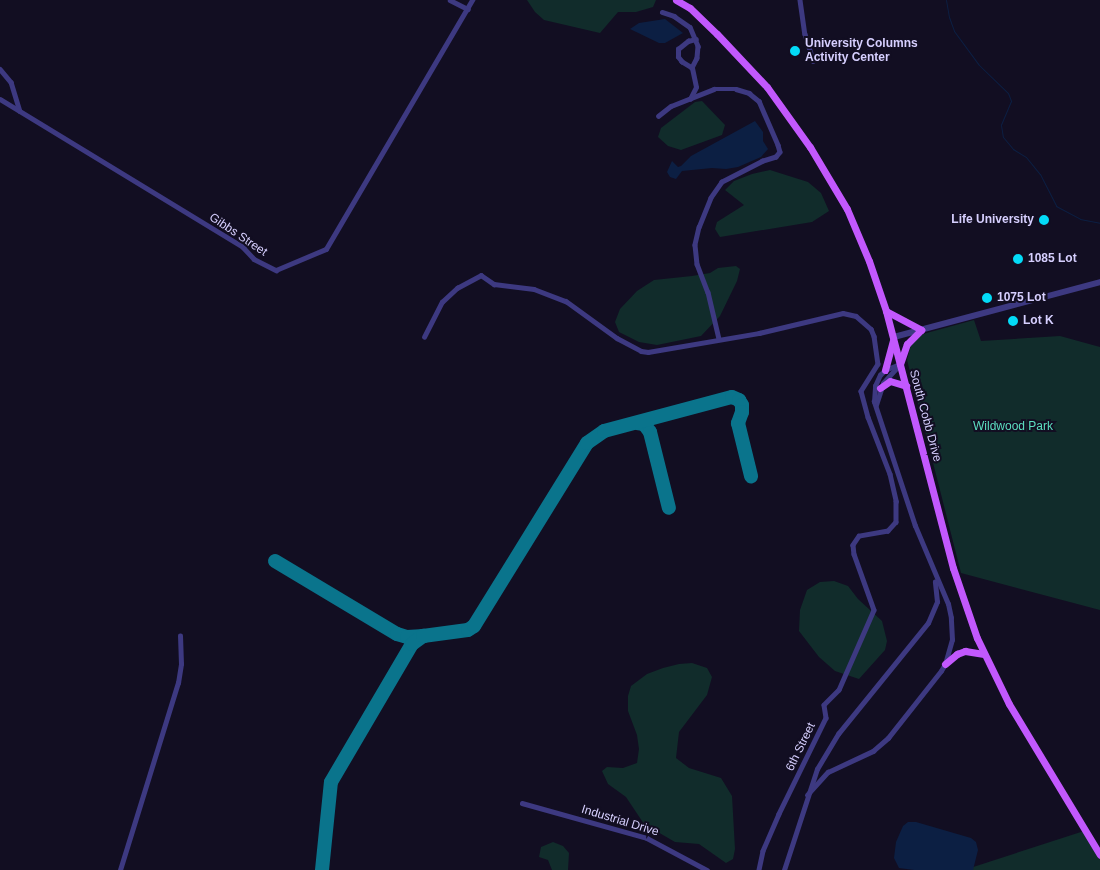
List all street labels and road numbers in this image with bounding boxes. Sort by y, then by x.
street label: Gibbs Street [206,210,270,260]
street label: South Cobb Drive [906,368,944,464]
street label: 6th Street [783,720,819,774]
street label: Industrial Drive [580,802,660,840]

